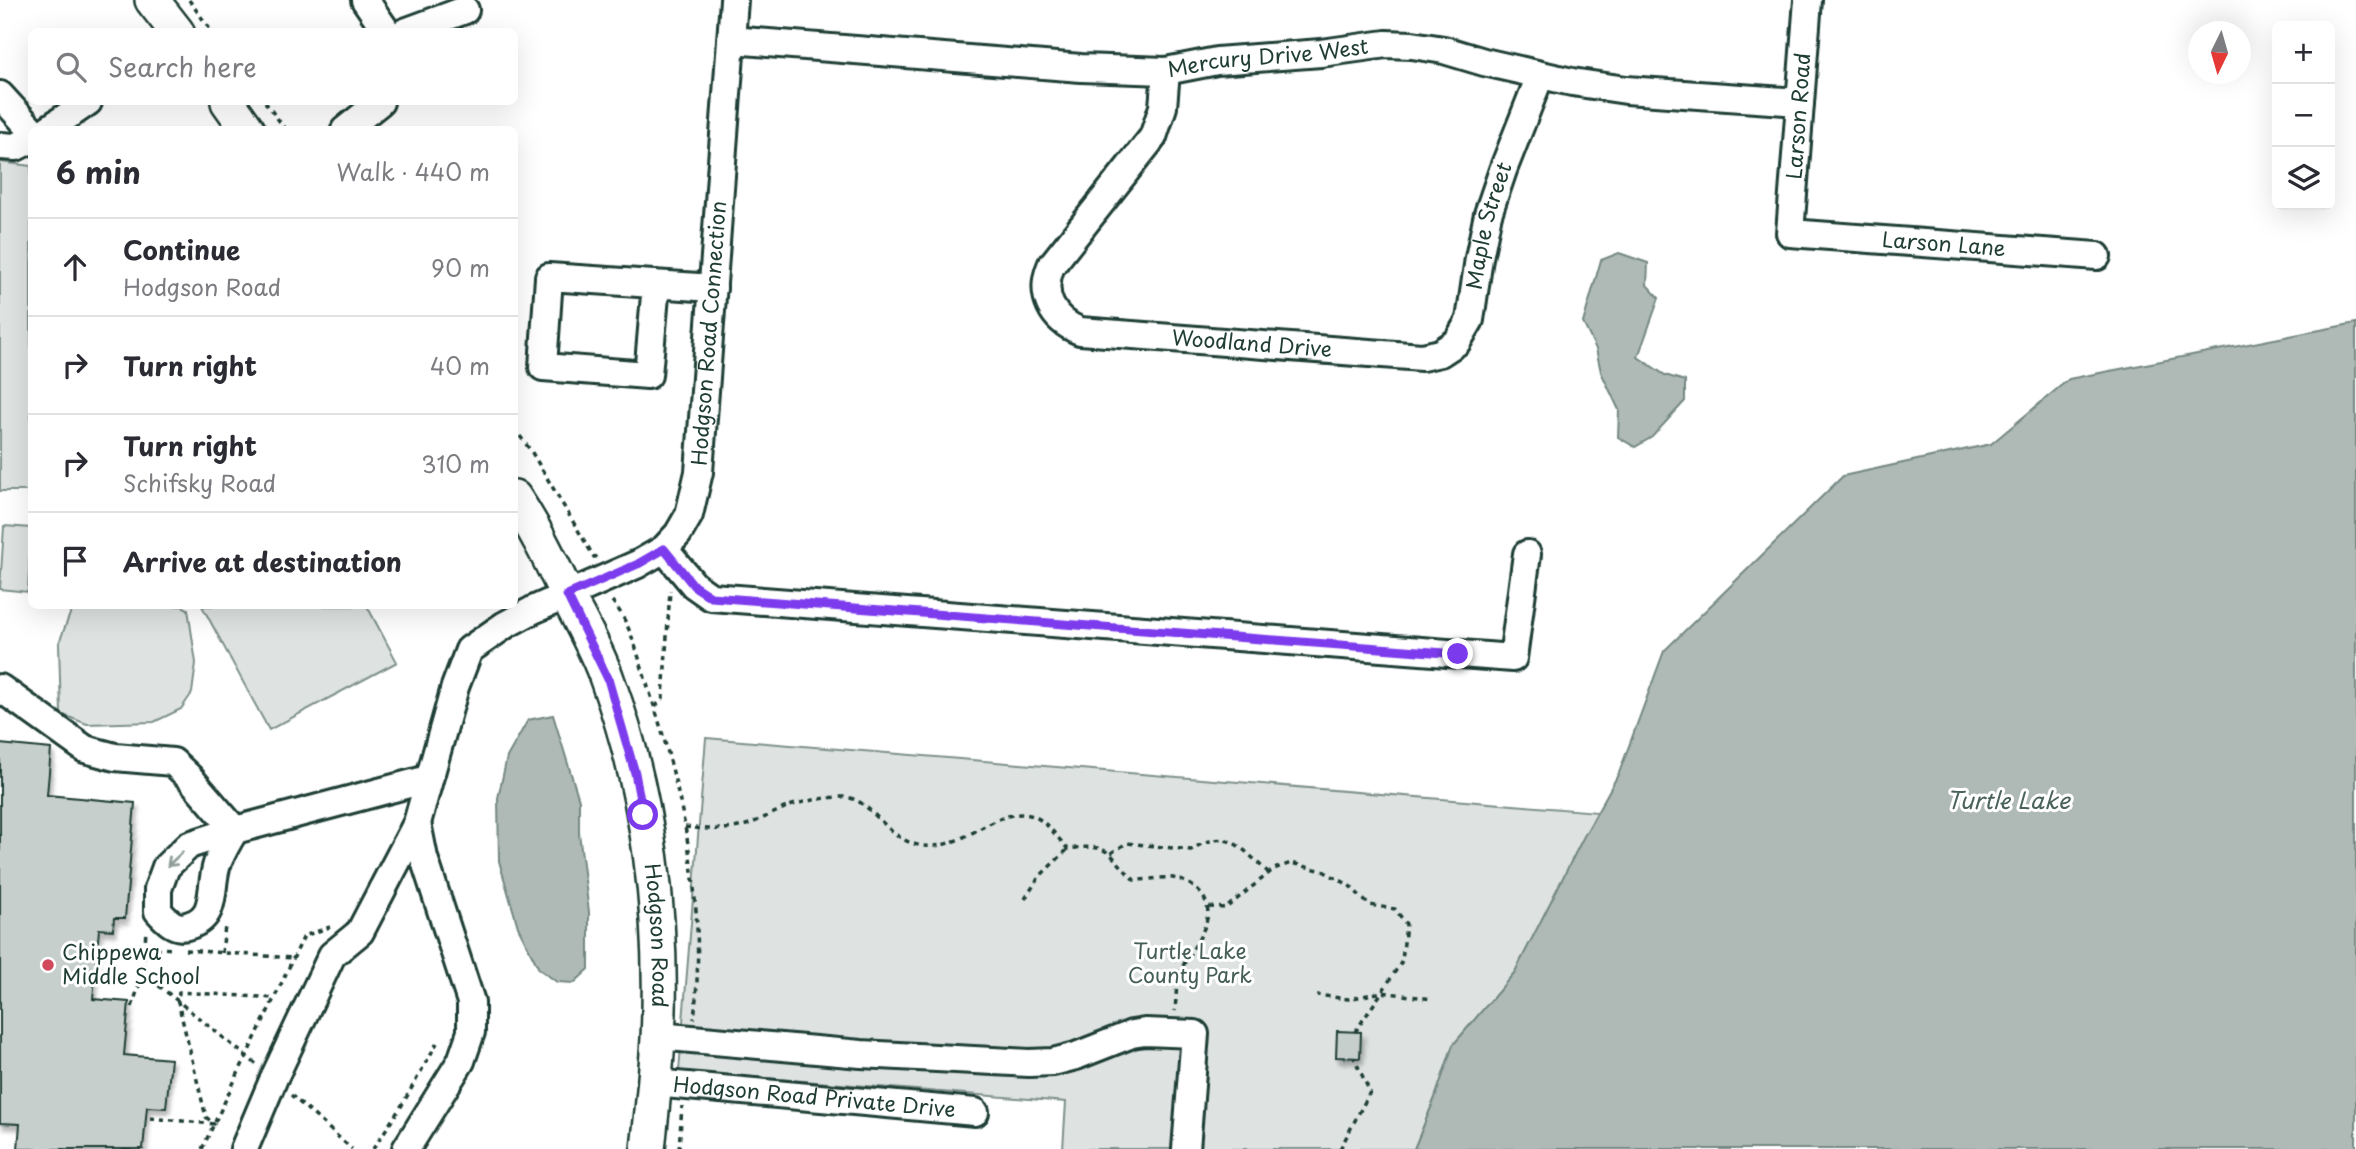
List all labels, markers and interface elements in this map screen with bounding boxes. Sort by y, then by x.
north arrow [2188,21,2251,84]
map controls [2272,21,2335,210]
button: + [2272,21,2335,84]
search box [28,28,518,105]
street label: Mercury Drive West [1164,29,1370,84]
text: Search here [108,47,257,86]
icon: search [52,48,90,86]
street label: Larson Road [1777,52,1817,180]
button: − [2272,84,2335,147]
button: layers [2272,147,2335,210]
text: 6 min [56,149,141,194]
text: Walk · 440 m [337,154,490,189]
street label: Maple Street [1457,157,1519,291]
street label: Hodgson Road Connection [682,200,733,467]
street label: Larson Lane [1881,222,2007,263]
text: Continue [123,230,240,269]
icon: ahead [56,248,94,286]
text: 90 m [431,250,490,285]
text: Hodgson Road [123,269,281,304]
street label: Woodland Drive [1171,320,1333,364]
icon: right [56,346,94,384]
text: Turn right [123,346,257,385]
text: 40 m [430,348,490,383]
text: Turn right [123,426,257,465]
icon: right [56,444,94,482]
text: 310 m [421,446,490,481]
text: Schifsky Road [123,465,276,500]
icon: arrive [56,542,94,580]
text: Arrive at destination [123,542,402,581]
route end [1442,638,1473,669]
water label: Turtle Lake [1946,782,2072,817]
route start [627,799,658,830]
one-way arrow [166,850,184,867]
street label: Hodgson Road [638,861,677,1008]
park label: Turtle Lake County Park [1128,934,1252,990]
place label: Chippewa Middle School [62,935,200,991]
marker: Chippewa Middle School [40,957,56,973]
street label: Hodgson Road Private Drive [672,1067,957,1124]

